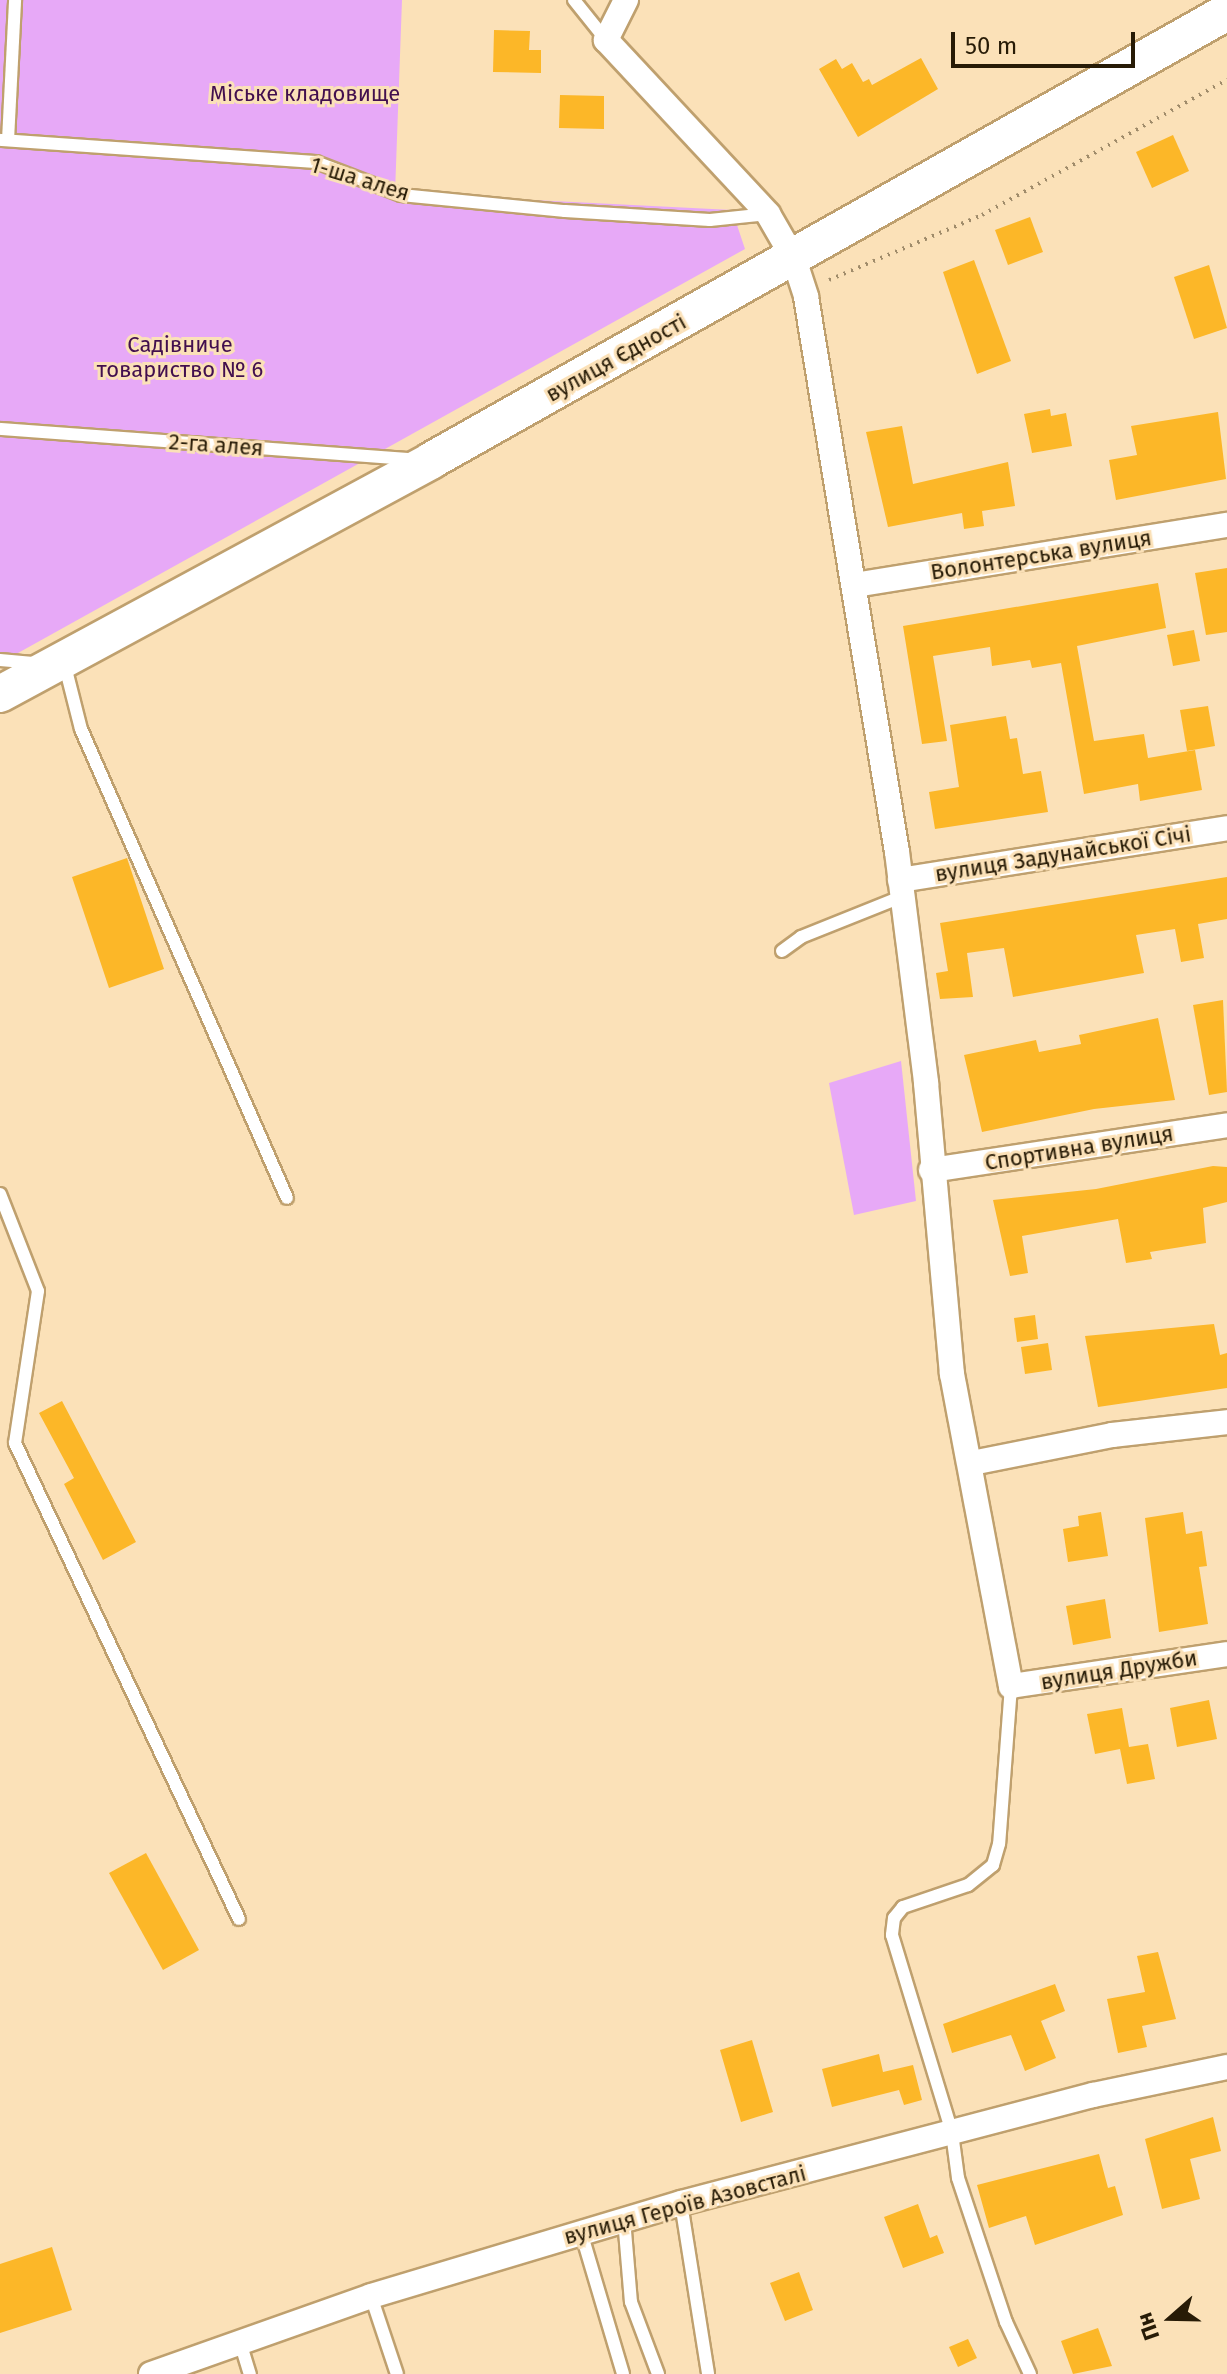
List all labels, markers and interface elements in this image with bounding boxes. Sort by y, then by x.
scale bar [955,16,1139,66]
text: 50 m [965,32,1017,60]
park label: Міське кладовище [210,81,400,107]
street label: 1-ша алея [307,151,413,207]
street label: вулиця Єдності [541,309,691,407]
park label: Садівниче товариство № 6 [97,331,263,382]
street label: 2-га алея [168,429,264,461]
street label: Волонтерська вулиця [929,524,1153,586]
street label: вулиця Задунайської Січі [933,821,1193,887]
street label: Спортивна вулиця [983,1120,1175,1176]
street label: вулиця Дружби [1039,1645,1199,1695]
street label: вулиця Героїв Азовсталі [561,2160,809,2250]
north arrow [1131,2278,1211,2358]
text: Пн [1131,2309,1165,2344]

